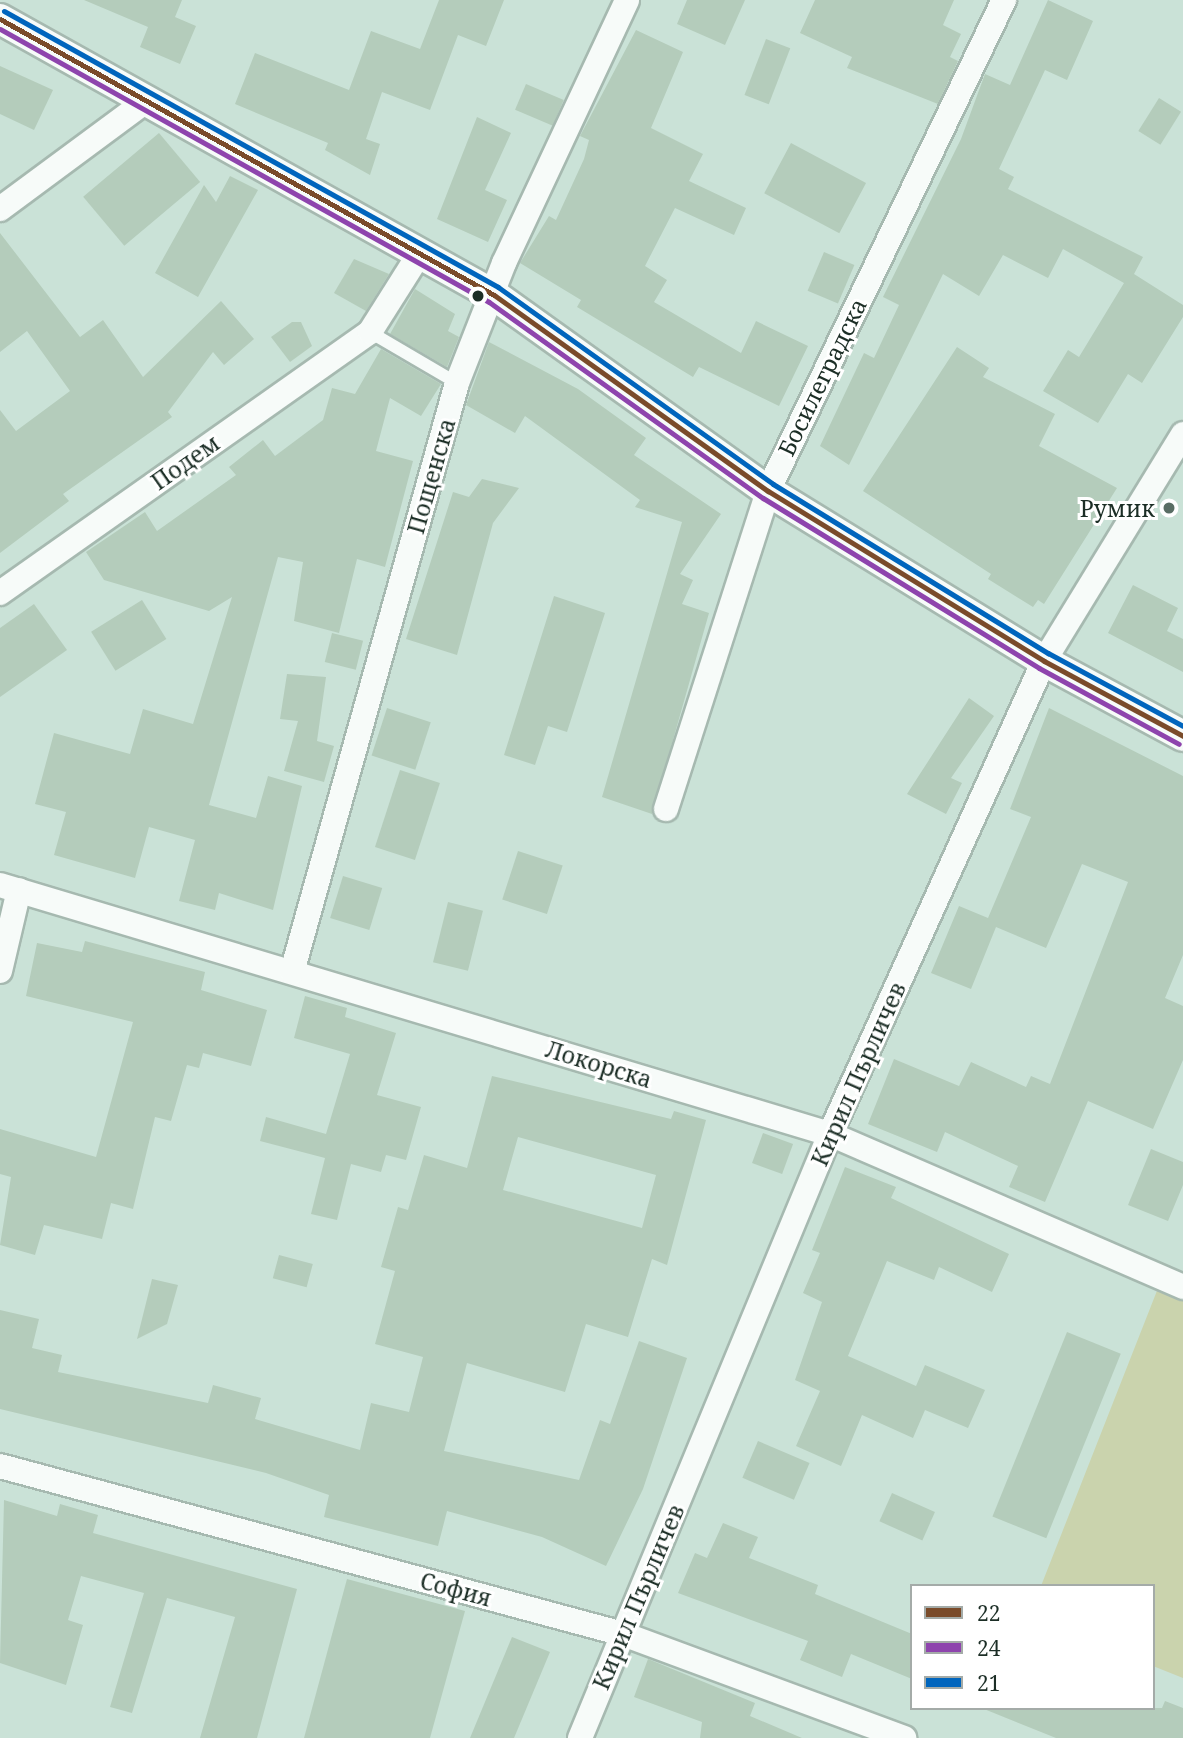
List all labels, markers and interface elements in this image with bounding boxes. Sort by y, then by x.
unlabelled marker [471,289,485,303]
street label: Босилеградска [772,294,872,460]
street label: Пощенска [401,415,461,537]
street label: Подем [146,429,224,495]
place label: Румик [1080,494,1155,522]
marker: Румик [1161,500,1177,516]
street label: Кирил Пърличев [805,978,911,1170]
street label: Локорска [543,1035,655,1093]
street label: Кирил Пърличев [587,1500,689,1694]
street label: София [417,1566,495,1612]
legend [910,1584,1155,1710]
text: 22 [977,1599,1000,1627]
text: 24 [977,1634,1000,1662]
text: 21 [977,1669,1000,1697]

